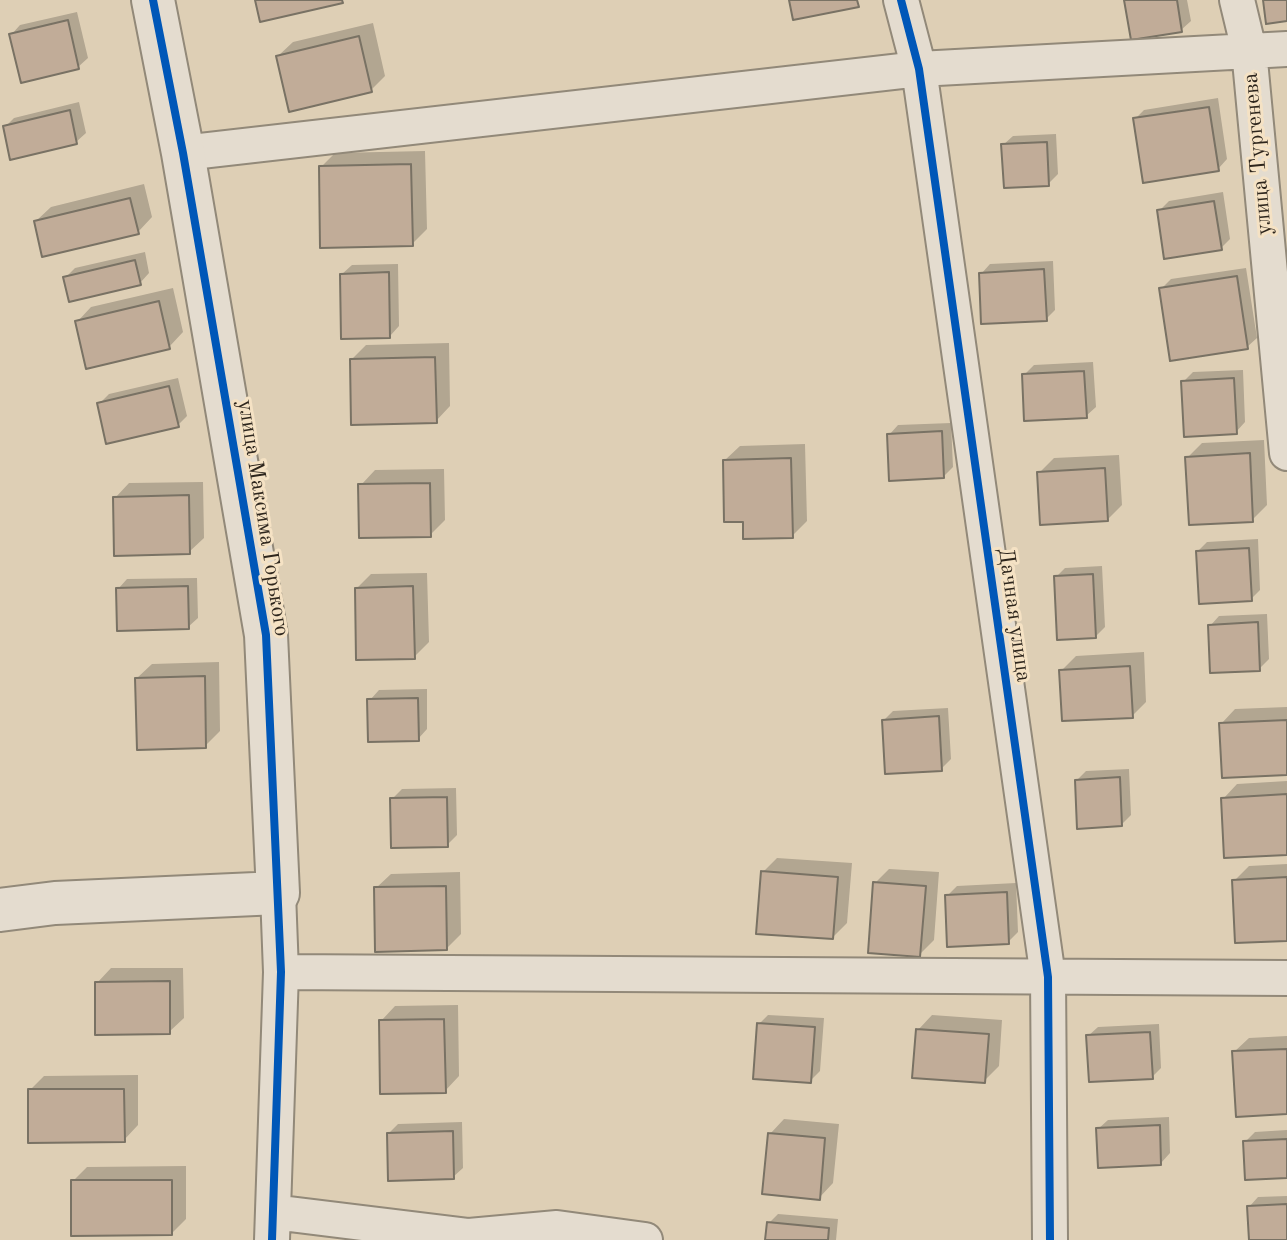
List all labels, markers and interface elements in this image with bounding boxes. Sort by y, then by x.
street label: улица Тургенева [1238,71,1278,237]
street label: улица Максима Горького [231,398,295,638]
street label: Дачная улица [992,546,1036,684]

